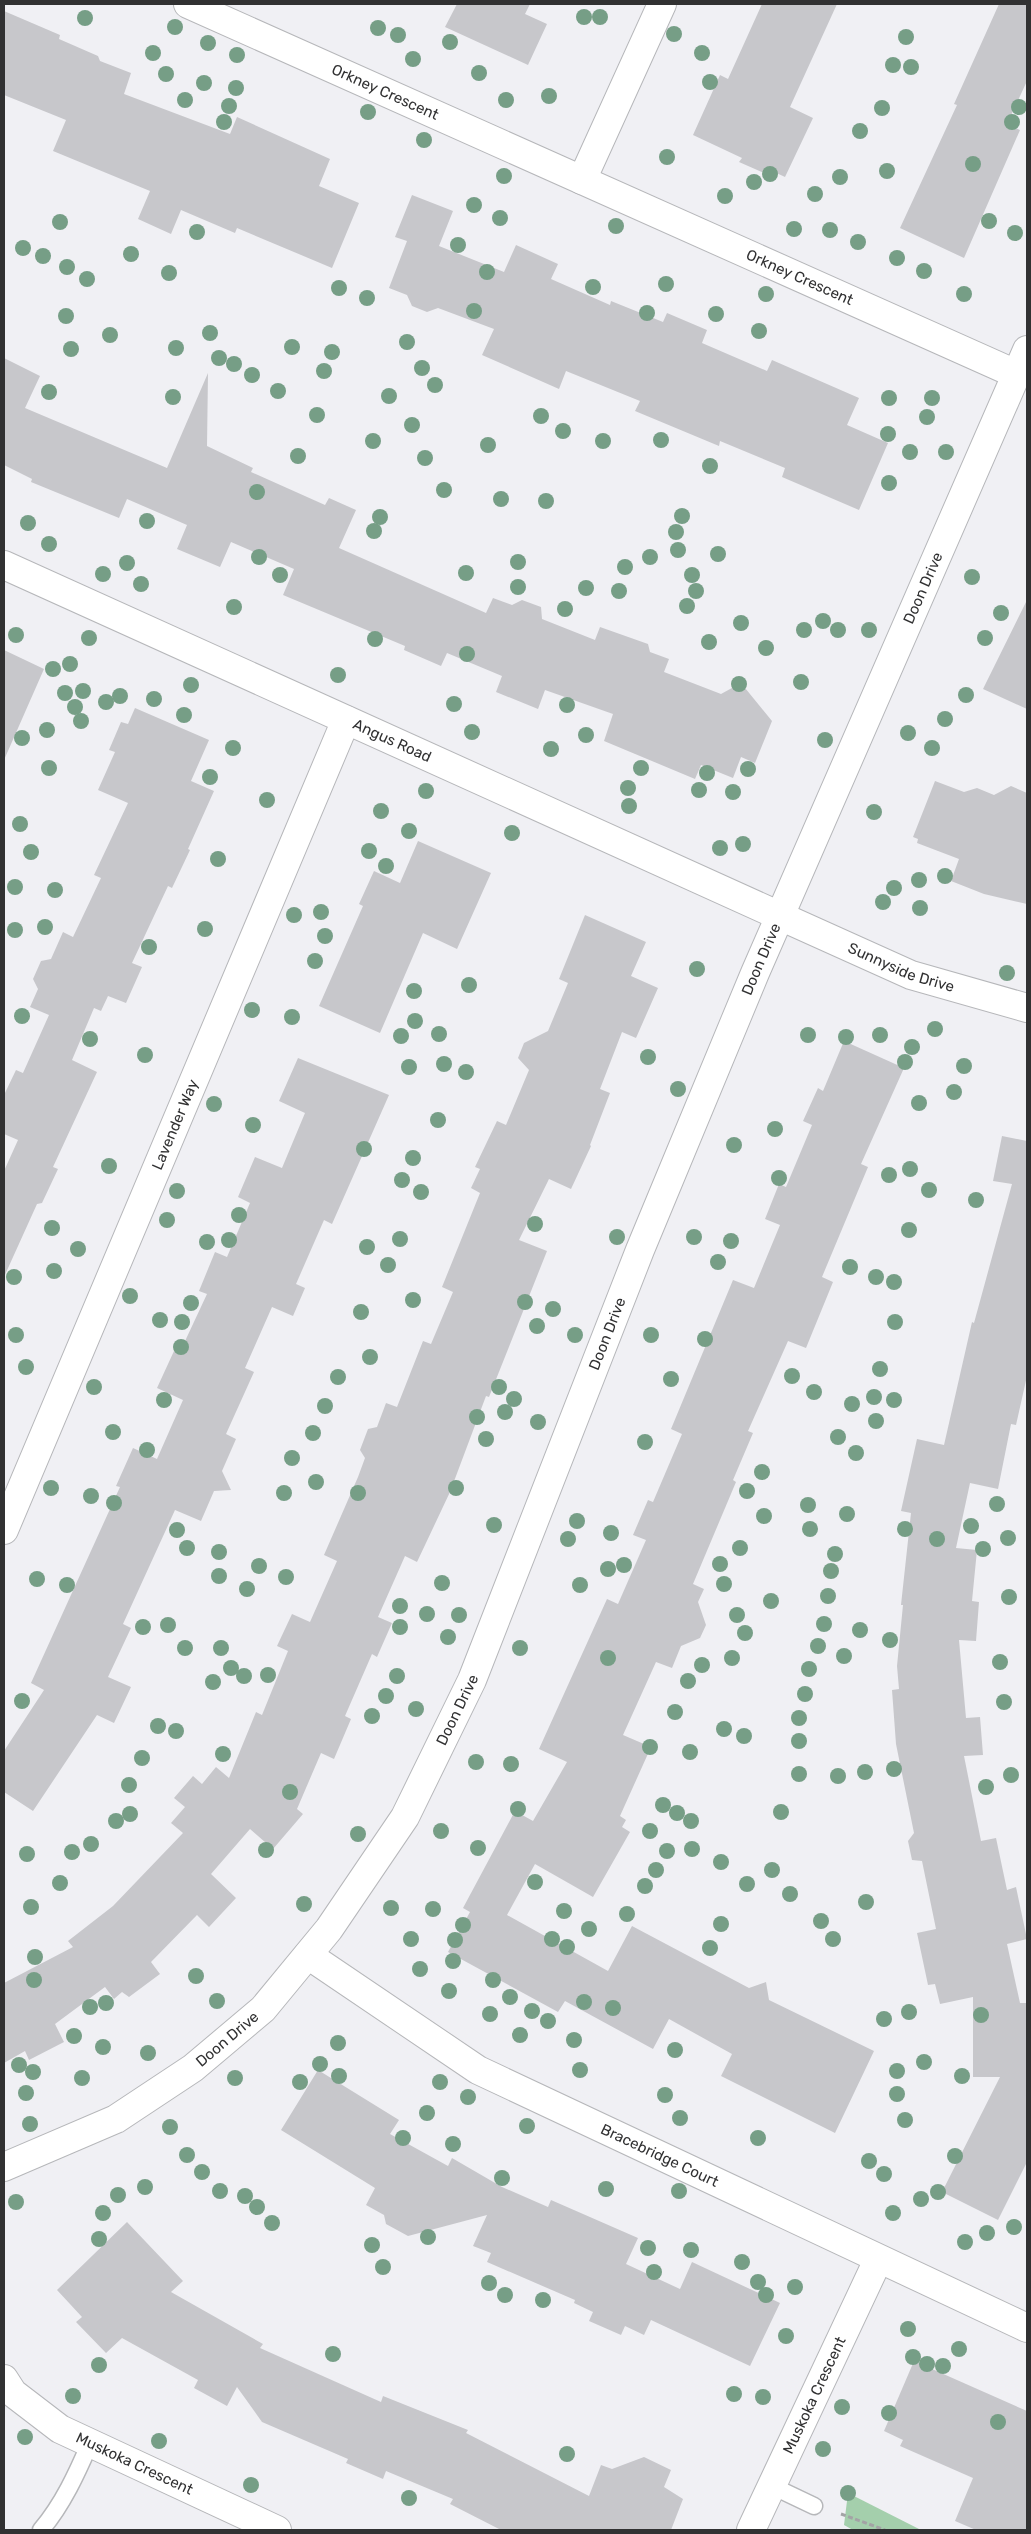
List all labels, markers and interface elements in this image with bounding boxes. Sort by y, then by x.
street label: Orkney Crescent [329,60,442,124]
street label: Orkney Crescent [743,246,856,309]
street label: Doon Drive [900,549,947,627]
street label: Angus Road [350,715,434,766]
street label: Doon Drive [738,921,785,998]
street label: Sunnyside Drive [845,939,957,996]
street label: Lavender Way [148,1077,202,1173]
street label: Doon Drive [585,1295,630,1373]
street label: Doon Drive [432,1672,482,1748]
street label: Doon Drive [192,2008,262,2071]
street label: Bracebridge Court [598,2120,722,2191]
street label: Muskoka Crescent [779,2334,850,2457]
street label: Muskoka Crescent [73,2429,196,2499]

